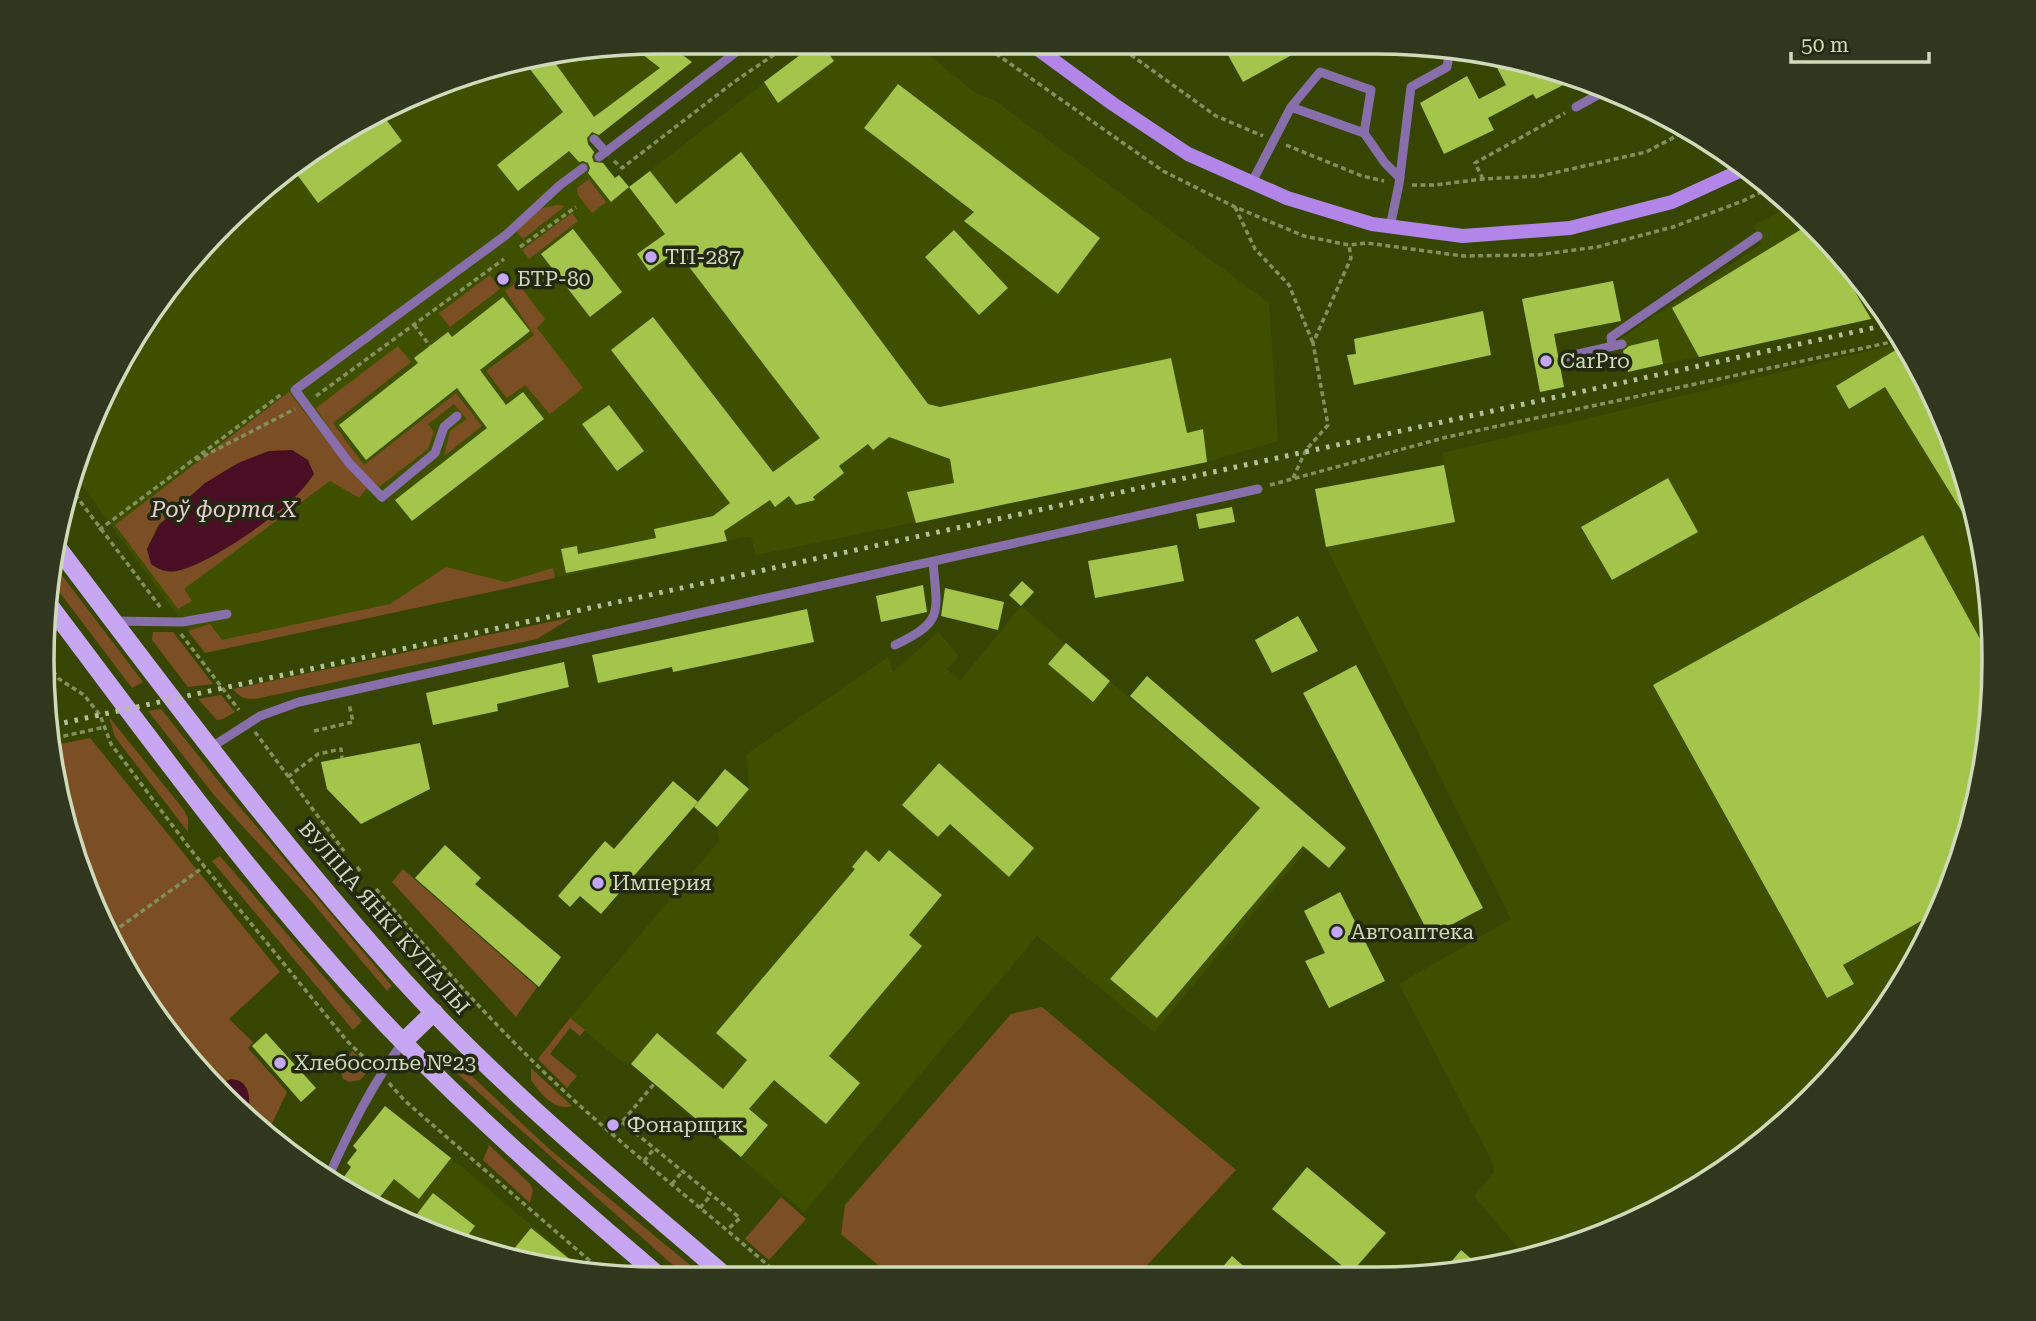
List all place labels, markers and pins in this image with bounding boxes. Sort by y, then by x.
place label: ТП-287 [665,245,741,269]
marker: ТП-287 [643,249,659,265]
place label: БТР-80 [517,267,591,291]
marker: БТР-80 [495,271,511,287]
place label: CarPro [1560,349,1630,373]
marker: CarPro [1538,353,1554,369]
place label: Империя [612,871,712,895]
marker: Империя [590,875,606,891]
place label: Автоаптека [1351,920,1475,944]
marker: Автоаптека [1329,924,1345,940]
place label: Хлебосолье №23 [294,1051,476,1075]
marker: Хлебосолье №23 [272,1055,288,1071]
place label: Фонарщик [627,1113,744,1137]
marker: Фонарщик [605,1117,621,1133]

